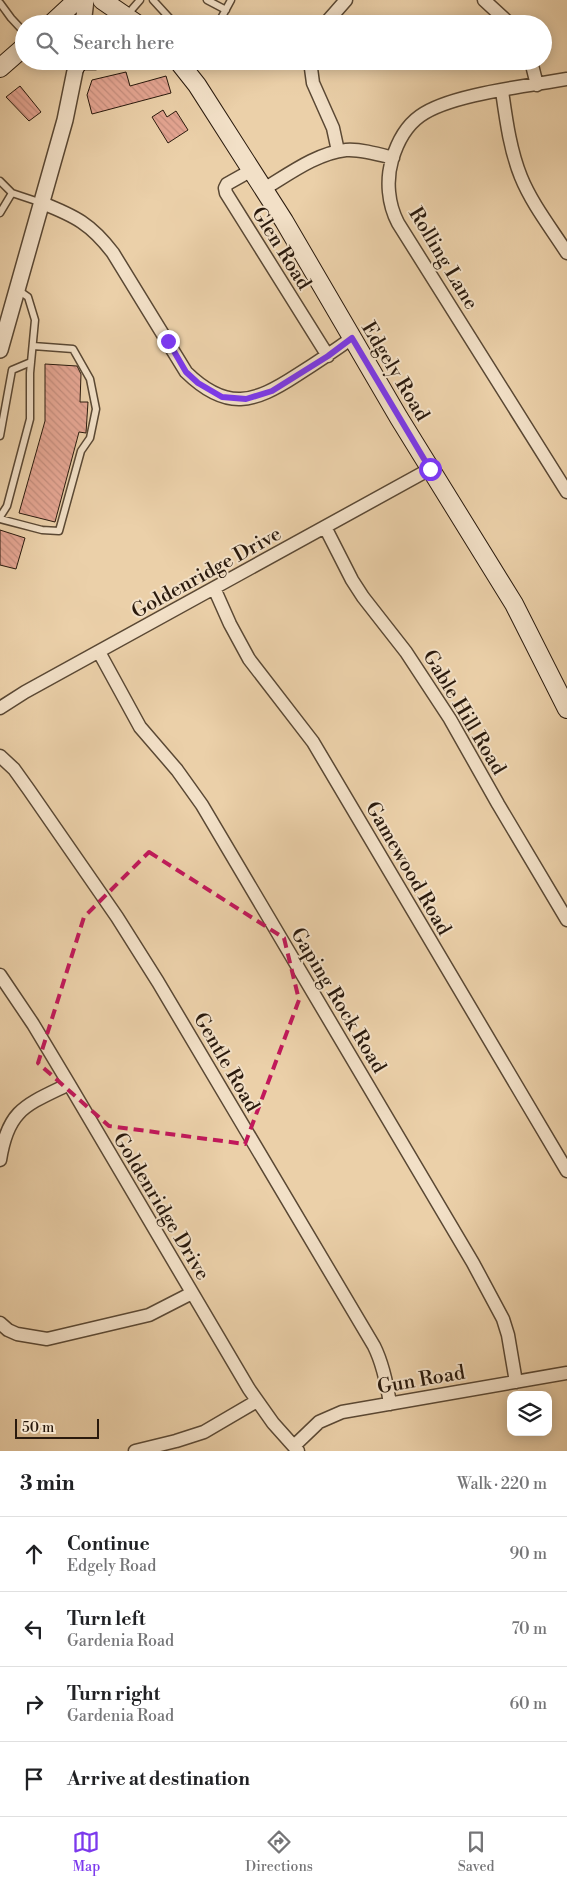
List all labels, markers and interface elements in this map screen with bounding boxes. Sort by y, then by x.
search box [15,15,552,70]
icon: search [33,29,61,57]
text: Search here [73,31,174,55]
street label: Glen Road [245,203,316,295]
street label: Rolling Lane [402,203,483,315]
street label: Edgely Road [355,317,435,427]
route end [157,330,180,353]
route start [419,458,442,481]
street label: Goldenridge Drive [127,522,286,625]
street label: Gable Hill Road [417,646,511,780]
street label: Gamewood Road [359,797,456,941]
street label: Gaping Rock Road [284,923,391,1079]
street label: Gentle Road [187,1009,264,1117]
street label: Goldenridge Drive [107,1129,215,1285]
street label: Gun Road [375,1360,468,1400]
map controls [507,1391,552,1436]
button: layers [507,1391,552,1436]
scale bar [15,1416,99,1439]
text: 50 m [22,1419,54,1437]
text: 3 min [20,1471,75,1497]
text: Walk · 220 m [457,1474,547,1494]
text: Continue [67,1532,150,1556]
icon: ahead [20,1540,48,1568]
text: 90 m [509,1544,547,1564]
text: Edgely Road [67,1556,156,1576]
text: Turn left [67,1607,146,1631]
icon: left [20,1615,48,1643]
text: 70 m [511,1619,547,1639]
text: Gardenia Road [67,1631,174,1651]
text: Turn right [67,1682,160,1706]
icon: right [20,1690,48,1718]
text: 60 m [509,1694,547,1714]
text: Gardenia Road [67,1706,174,1726]
icon: arrive [20,1765,48,1793]
text: Arrive at destination [67,1767,250,1791]
tab: Map [72,1828,100,1876]
tab: Directions [245,1828,313,1876]
tab: Saved [458,1828,495,1876]

